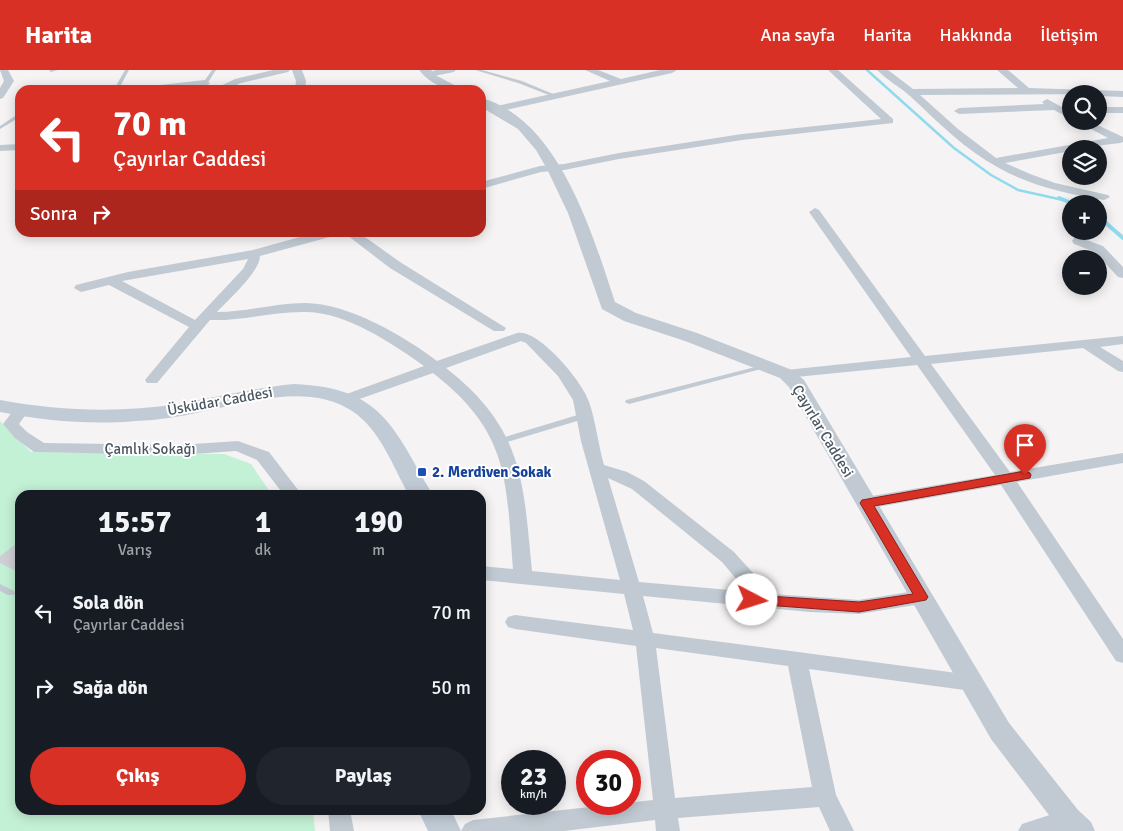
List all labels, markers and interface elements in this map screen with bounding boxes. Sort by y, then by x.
text: Harita [25,20,92,50]
text: Ana sayfa [761,24,835,46]
text: Harita [863,24,912,46]
text: Hakkında [940,24,1012,46]
text: İletişim [1040,24,1098,46]
map controls [1062,85,1107,295]
button: search [1062,85,1107,130]
text: 70 m [113,102,187,145]
icon: left [30,105,95,170]
button: layers [1062,140,1107,185]
text: Çayırlar Caddesi [113,145,266,172]
button: + [1062,195,1107,240]
icon: right [87,200,115,228]
text: Sonra [30,202,77,226]
button: − [1062,250,1107,295]
street label: Çayırlar Caddesi [788,382,858,480]
street label: Üsküdar Caddesi [166,383,274,419]
pin [1004,424,1046,475]
icon: arrive [1011,431,1039,459]
street label: Çamlık Sokağı [105,440,195,458]
place label: 2. Merdiven Sokak [432,463,552,481]
marker: 2. Merdiven Sokak [416,466,428,478]
text: 15:57 [98,504,172,541]
text: 1 [255,504,271,541]
text: 190 [354,504,403,541]
text: Varış [118,540,152,560]
text: dk [255,540,271,560]
text: m [372,540,385,560]
position arrow [725,573,777,625]
text: Sola dön [73,591,144,615]
icon: left [30,599,58,627]
text: 70 m [431,601,471,625]
text: Çayırlar Caddesi [73,615,185,635]
icon: right [30,674,58,702]
text: Sağa dön [73,676,148,700]
text: 50 m [431,676,471,700]
button: Çıkış [30,747,246,805]
button: Paylaş [256,747,471,805]
speed limit sign: 30 [576,750,641,815]
text: 23 [520,761,547,792]
text: km/h [520,787,547,802]

